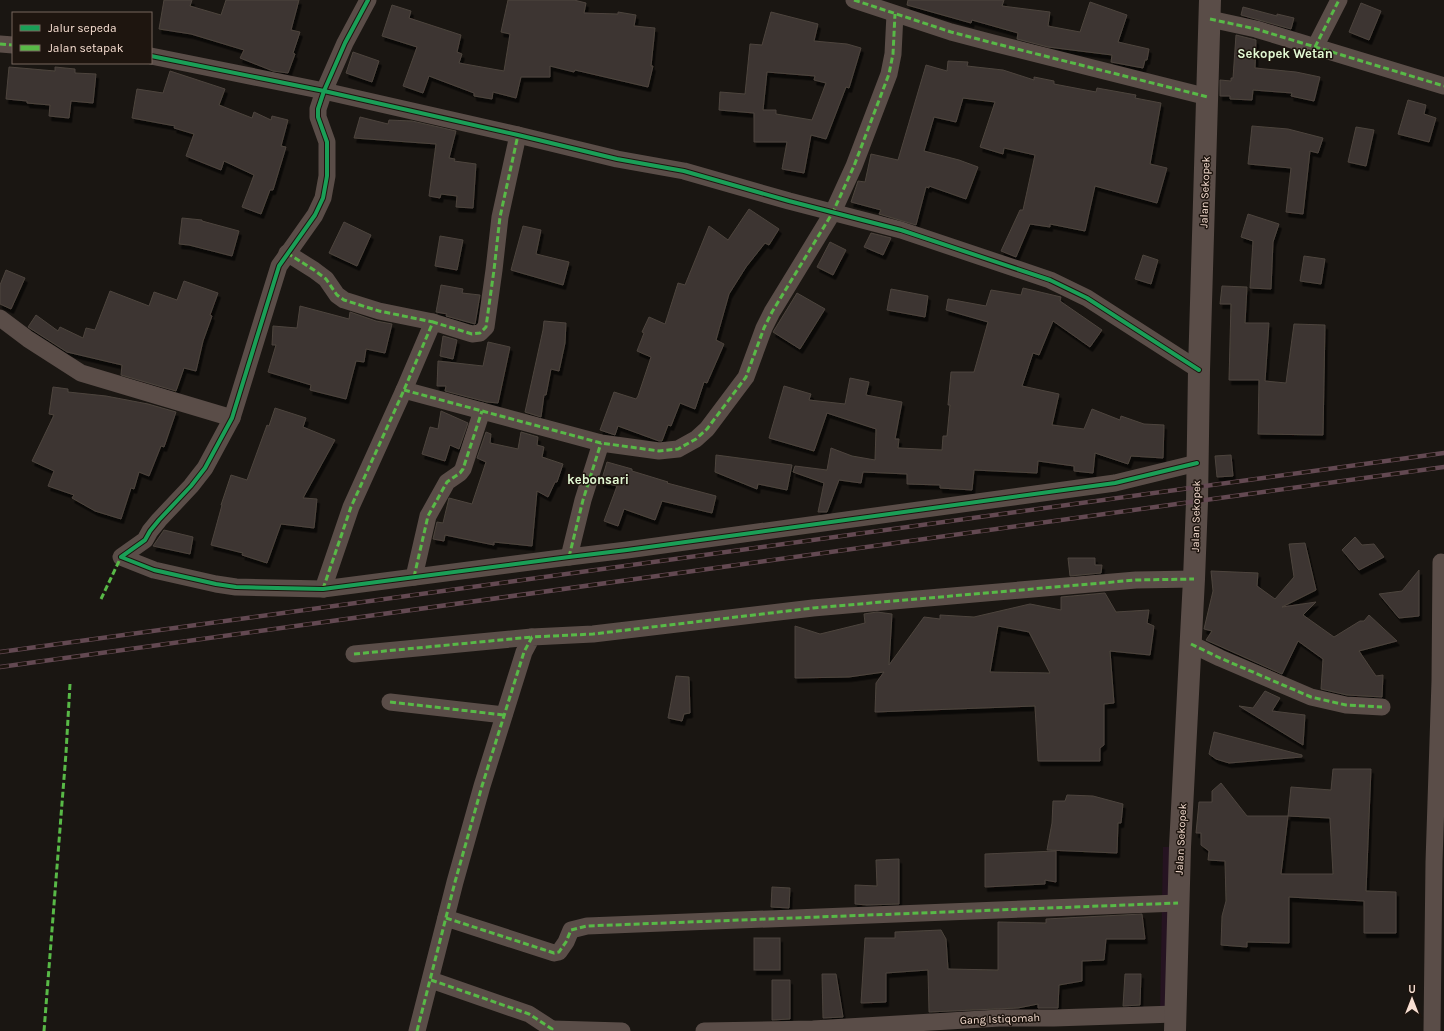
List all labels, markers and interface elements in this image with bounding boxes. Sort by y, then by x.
legend [12,12,152,64]
text: Jalur sepeda [48,21,117,35]
text: Jalan setapak [48,41,124,55]
district label: Sekopek Wetan [1237,46,1333,61]
street label: Jalan Sekopek [1197,156,1213,228]
district label: kebonsari [567,472,629,487]
street label: Jalan Sekopek [1189,480,1203,552]
street label: Jalan Sekopek [1173,803,1189,875]
north arrow [1392,979,1432,1019]
text: U [1408,983,1416,996]
street label: Gang Istiqomah [960,1011,1040,1027]

